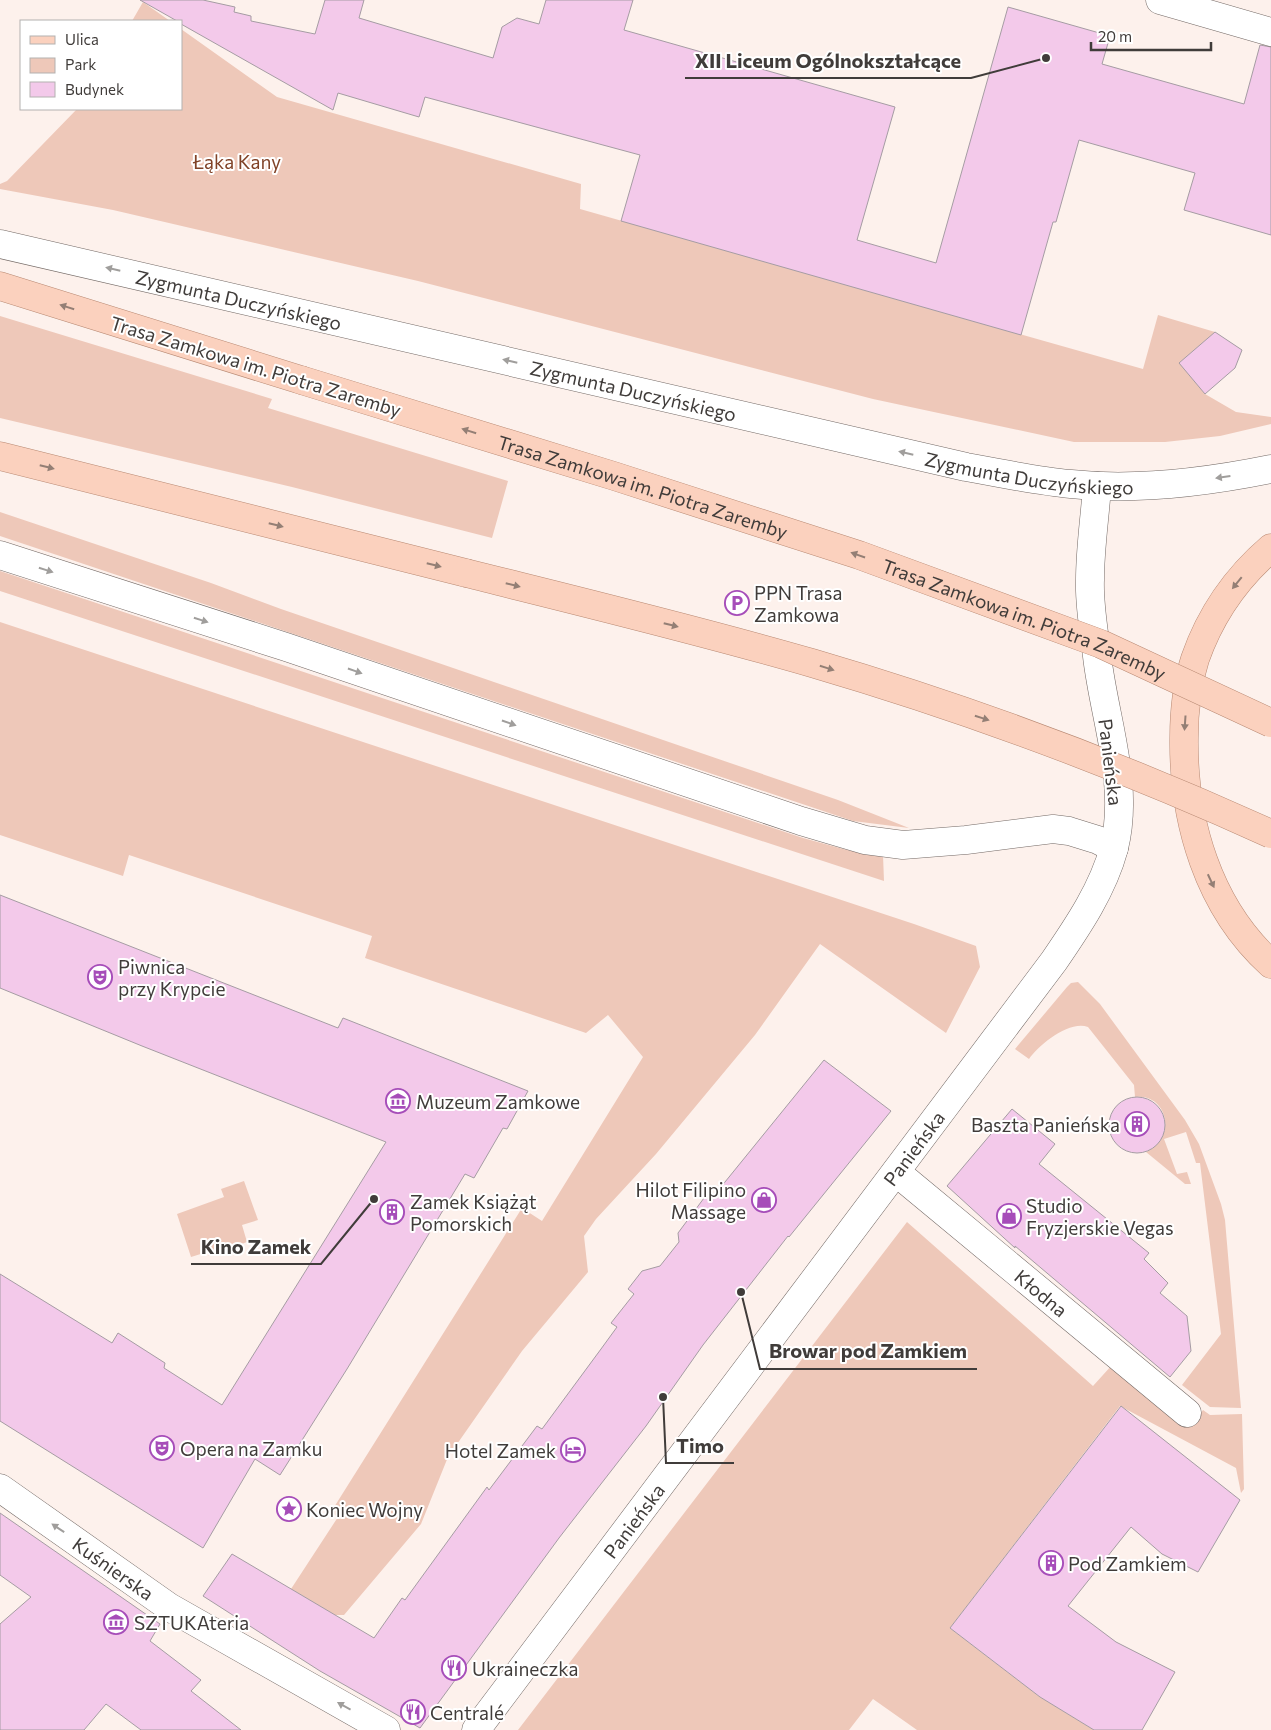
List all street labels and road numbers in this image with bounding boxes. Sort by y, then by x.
street label: Zygmunta Duczyńskiego [133,264,344,334]
street label: Trasa Zamkowa im. Piotra Zaremby [108,311,404,421]
street label: Zygmunta Duczyńskiego [528,355,739,425]
street label: Trasa Zamkowa im. Piotra Zaremby [495,430,791,543]
street label: Zygmunta Duczyńskiego [923,446,1134,498]
street label: Trasa Zamkowa im. Piotra Zaremby [879,553,1170,684]
street label: Panieńska [1094,717,1128,807]
street label: Panieńska [878,1106,949,1190]
street label: Kłodna [1011,1264,1073,1321]
street label: Panieńska [598,1479,669,1562]
street label: Kuśnierska [69,1532,159,1604]

